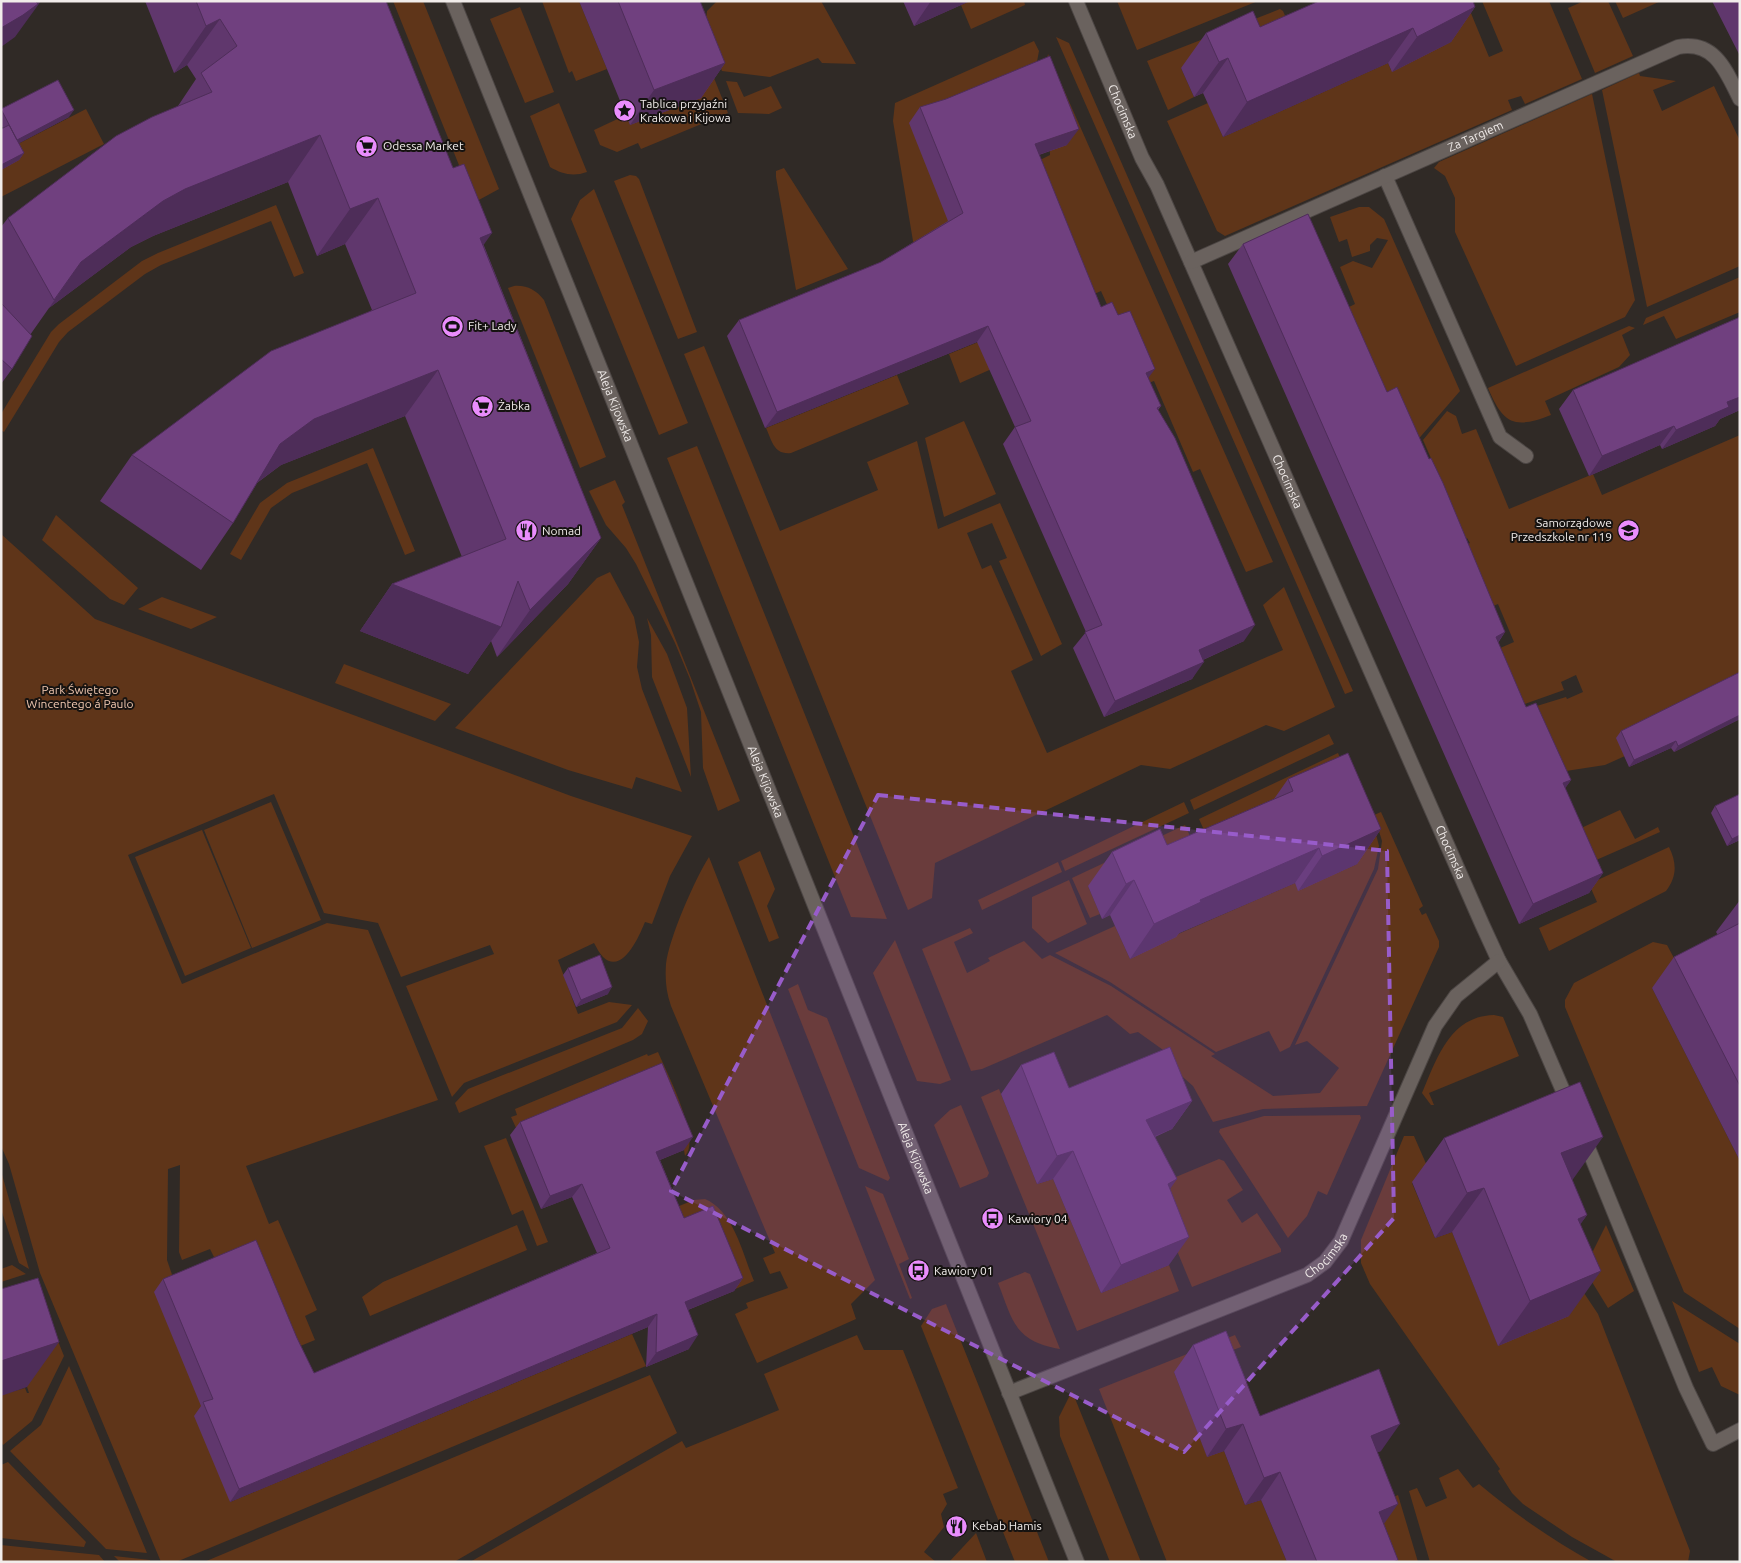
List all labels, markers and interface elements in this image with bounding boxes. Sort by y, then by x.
street label: Chocimska [1106,82,1140,140]
place label: Tablica przyjaźni Krakowa i Kijowa [640,97,731,124]
place icon: Tablica przyjaźni Krakowa i Kijowa [612,99,636,123]
street label: Za Targiem [1445,118,1505,154]
supermarket icon: Odessa Market [355,134,379,158]
place label: Odessa Market [383,139,464,152]
sports icon: Fit+ Lady [440,314,464,338]
place label: Fit+ Lady [468,319,517,332]
street label: Aleja Kijowska [595,368,636,443]
supermarket icon: Żabka [470,394,494,418]
place label: Żabka [498,399,530,412]
street label: Chocimska [1270,452,1305,510]
place label: Samorządowe Przedszkole nr 119 [1511,516,1612,543]
school or university icon: Samorządowe Przedszkole nr 119 [1616,518,1640,542]
restaurant icon: Nomad [514,519,538,543]
place label: Nomad [542,524,581,537]
park label: Park Świętego Wincentego á Paulo [26,683,134,710]
street label: Aleja Kijowska [746,744,786,820]
street label: Chocimska [1433,823,1468,881]
street label: Aleja Kijowska [896,1120,936,1196]
bus stop icon: Kawiory 04 [980,1207,1004,1231]
place label: Kawiory 04 [1008,1212,1068,1225]
street label: Chocimska [1302,1231,1350,1281]
bus stop icon: Kawiory 01 [906,1259,930,1283]
place label: Kawiory 01 [934,1264,994,1277]
restaurant icon: Kebab Hamis [944,1514,968,1538]
place label: Kebab Hamis [972,1519,1042,1532]

